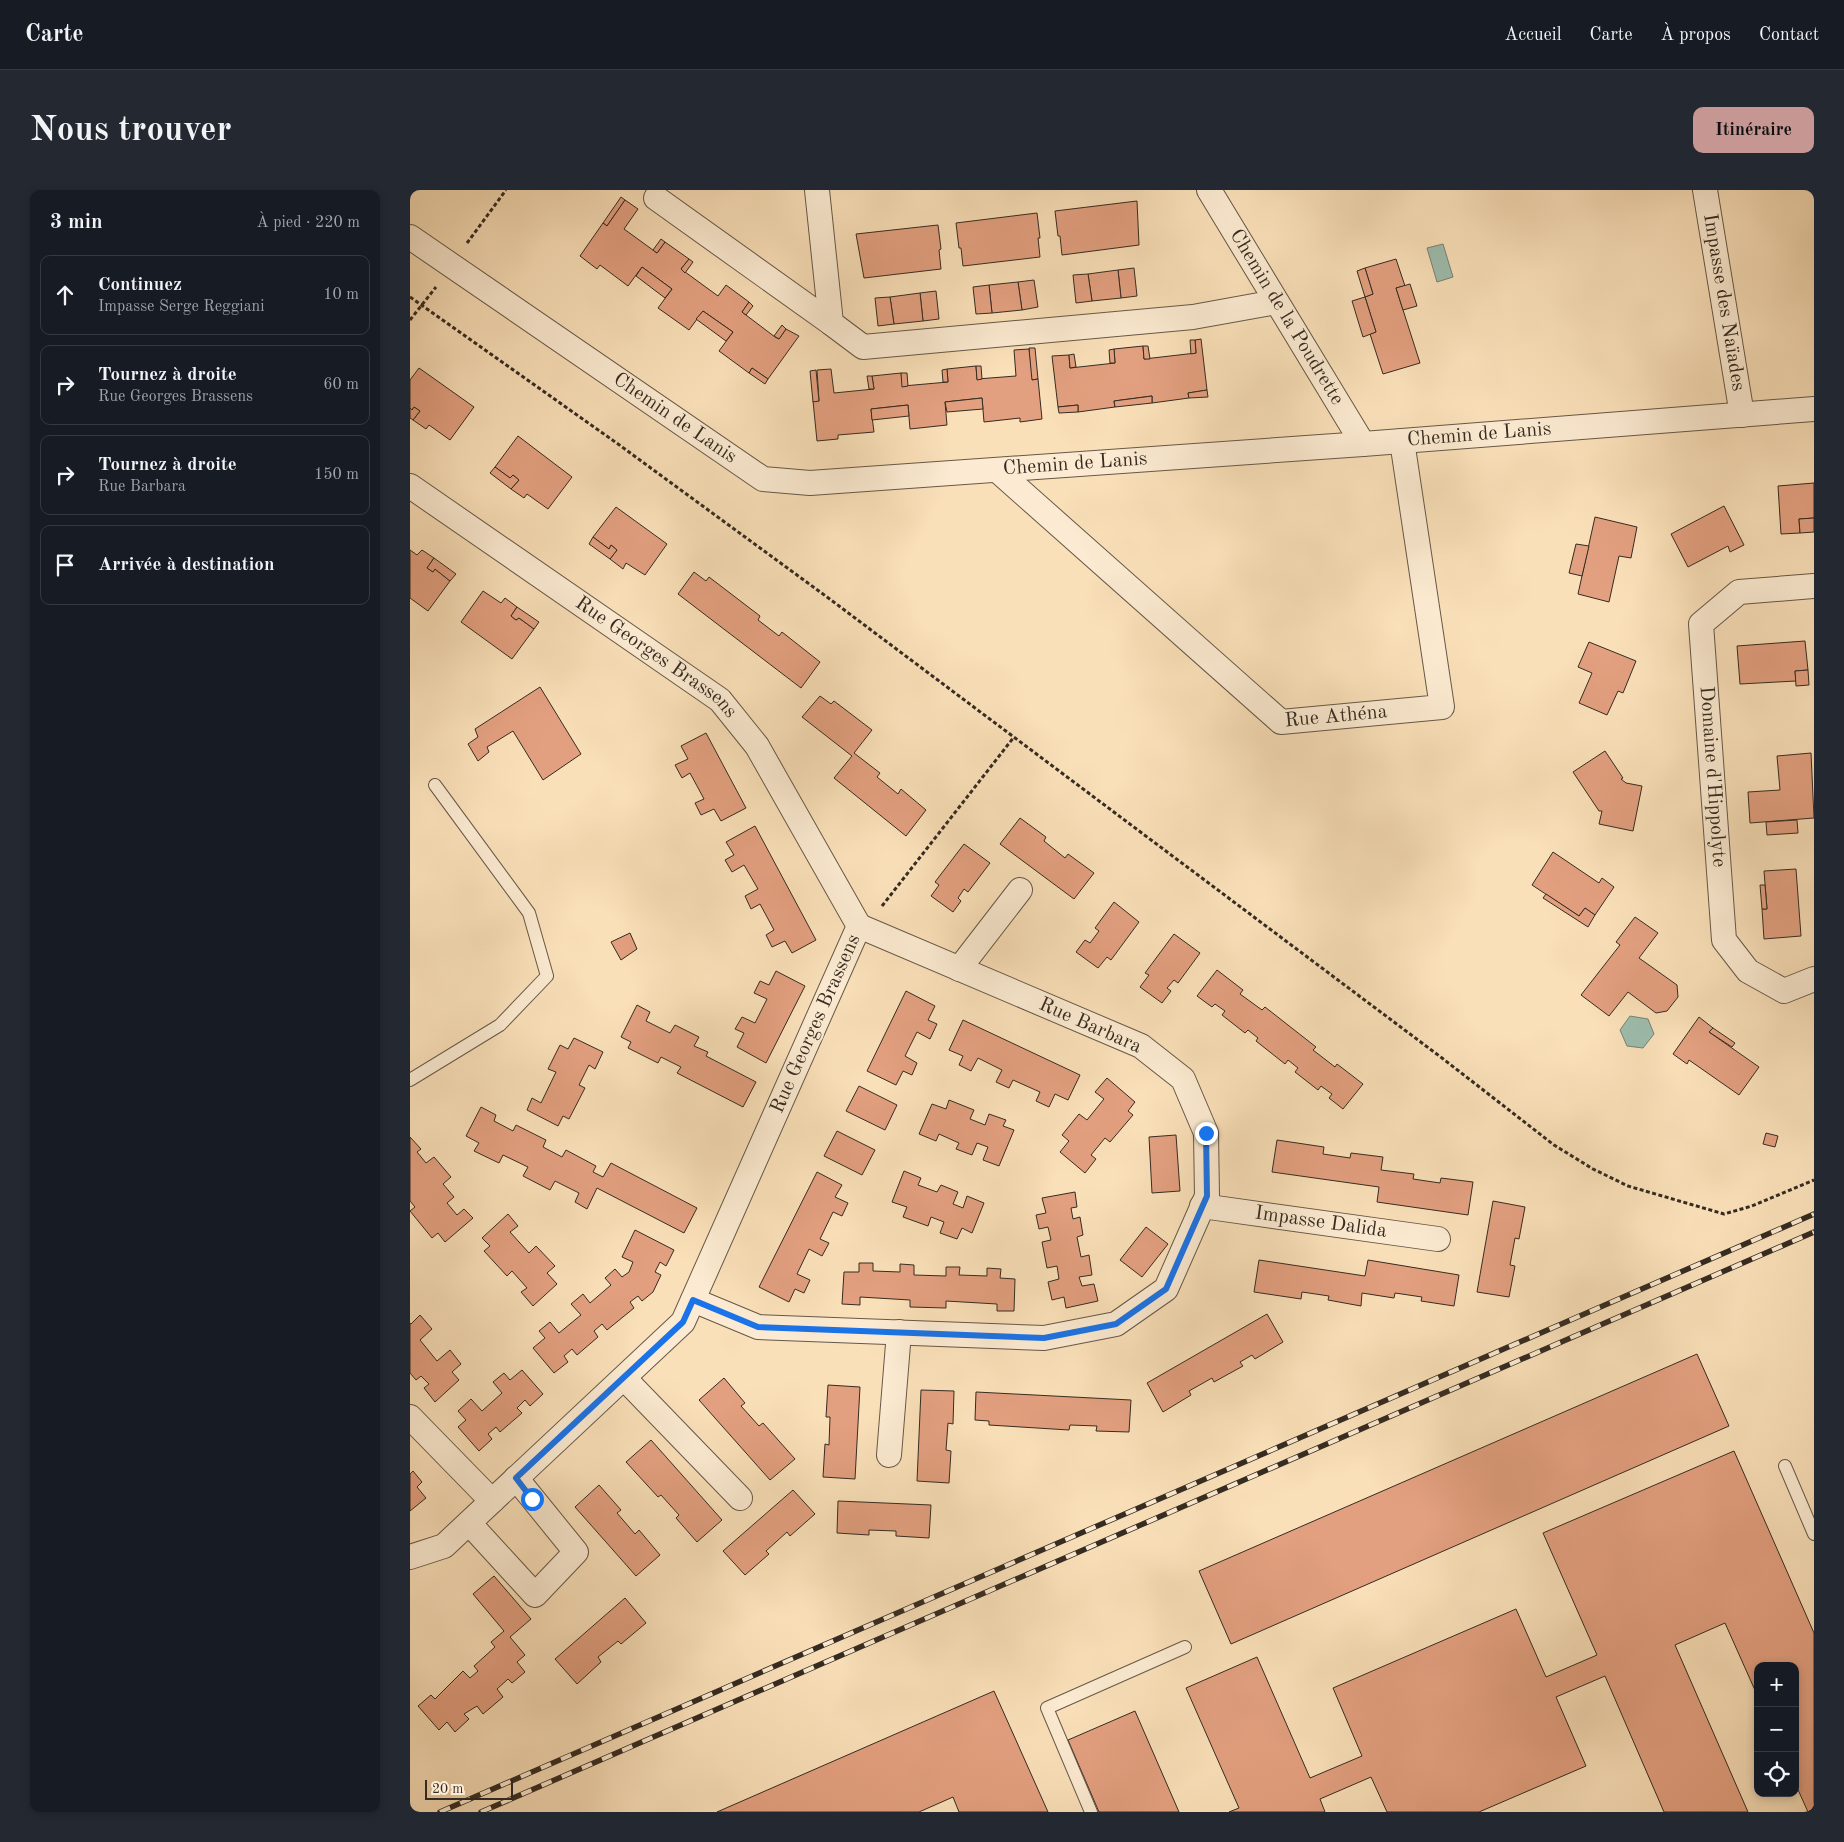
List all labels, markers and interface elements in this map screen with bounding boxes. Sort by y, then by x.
text: Carte [25,23,84,47]
text: Accueil [1504,26,1562,44]
text: Carte [1590,26,1632,44]
text: À propos [1660,26,1731,44]
text: Contact [1759,26,1819,44]
button: Itinéraire [1693,107,1814,153]
text: Nous trouver [30,113,232,148]
text: 3 min [50,212,103,233]
street label: Impasse des Naïades [1699,212,1748,393]
text: À pied · 220 m [257,215,360,231]
street label: Chemin de la Poudrette [1225,226,1347,409]
text: Continuez [98,276,182,295]
icon: ahead [51,281,79,309]
text: 10 m [323,287,359,303]
text: Impasse Serge Reggiani [98,299,265,315]
text: Tournez à droite [98,366,237,385]
street label: Chemin de Lanis [609,369,740,468]
icon: right [51,371,79,399]
text: 60 m [323,377,359,393]
text: Rue Georges Brassens [98,389,253,405]
street label: Chemin de Lanis [1406,419,1552,451]
street label: Chemin de Lanis [1002,449,1148,479]
text: Tournez à droite [98,456,237,475]
icon: right [51,461,79,489]
text: 150 m [314,467,359,483]
text: Rue Barbara [98,479,186,495]
icon: arrive [51,551,79,579]
text: Arrivée à destination [98,556,274,575]
street label: Rue Georges Brassens [571,593,740,722]
street label: Domaine d'Hippolyte [1696,685,1729,868]
street label: Rue Athéna [1284,702,1388,732]
street label: Rue Georges Brassens [767,931,865,1117]
street label: Rue Barbara [1036,995,1144,1058]
route end [1195,1122,1218,1145]
street label: Impasse Dalida [1254,1204,1388,1242]
route start [521,1488,544,1511]
map controls [1754,1662,1799,1797]
button: + [1754,1662,1799,1707]
button: − [1754,1707,1799,1752]
button: locate [1754,1752,1799,1797]
scale bar [425,1777,512,1800]
text: 20 m [432,1782,463,1796]

